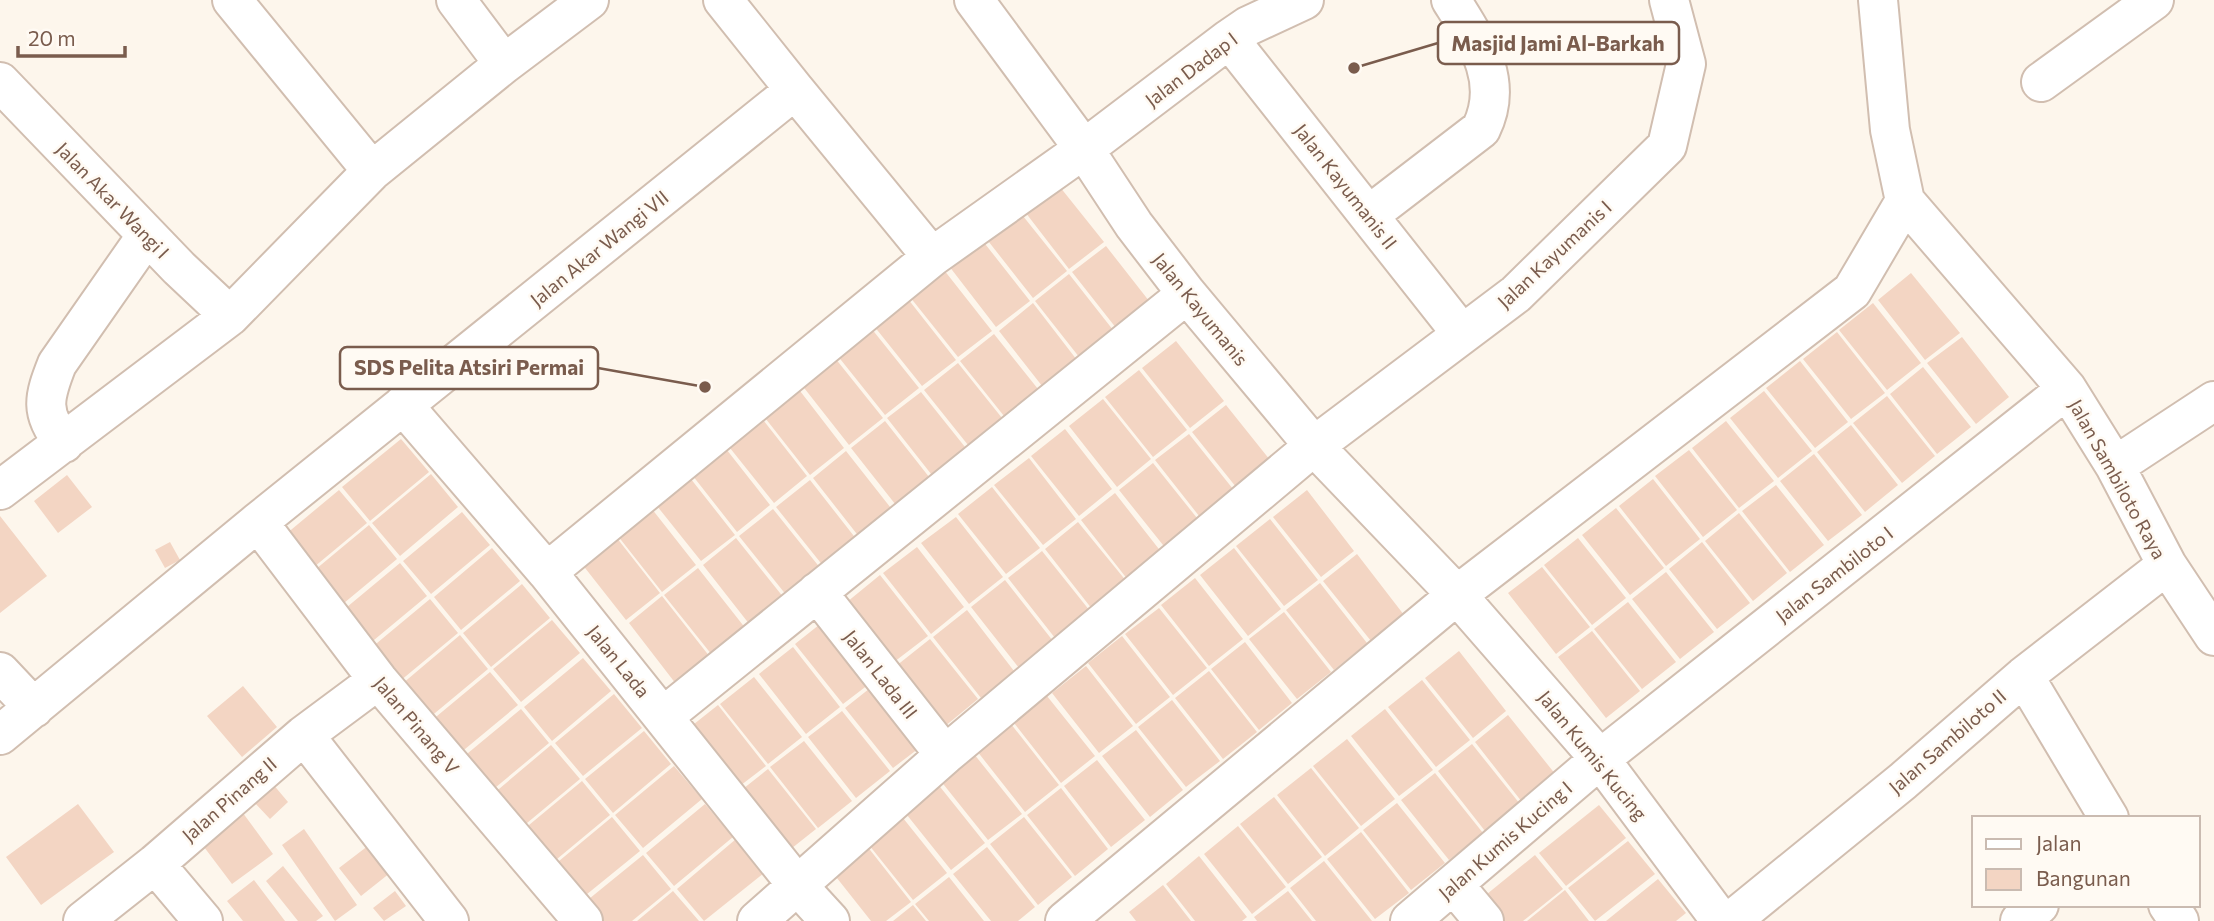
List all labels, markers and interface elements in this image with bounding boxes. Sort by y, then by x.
scale bar [18,14,124,58]
callout: Masjid Jami Al-Barkah [1438,22,1679,64]
text: 20 m [28,25,76,50]
street label: Jalan Dadap I [1140,27,1242,111]
text: Masjid Jami Al-Barkah [1451,30,1665,55]
street label: Jalan Kayumanis II [1290,119,1402,253]
street label: Jalan Akar Wangi I [52,137,174,263]
street label: Jalan Akar Wangi VII [525,185,673,311]
street label: Jalan Kayumanis I [1492,195,1616,313]
street label: Jalan Kayumanis [1148,248,1254,370]
callout: SDS Pelita Atsiri Permai [340,347,598,389]
text: SDS Pelita Atsiri Permai [354,354,584,379]
street label: Jalan Sambiloto Raya [2065,395,2171,563]
street label: Jalan Sambiloto I [1771,521,1897,627]
street label: Jalan Lada [583,620,655,702]
street label: Jalan Lada III [839,625,923,723]
street label: Jalan Pinang V [370,672,464,778]
street label: Jalan Sambiloto II [1884,684,2010,798]
street label: Jalan Kumis Kucing [1534,686,1652,824]
street label: Jalan Pinang II [177,752,281,846]
street label: Jalan Kumis Kucing I [1434,776,1576,904]
legend [1972,816,2200,907]
text: Jalan [2036,830,2081,855]
text: Bangunan [2036,865,2131,890]

